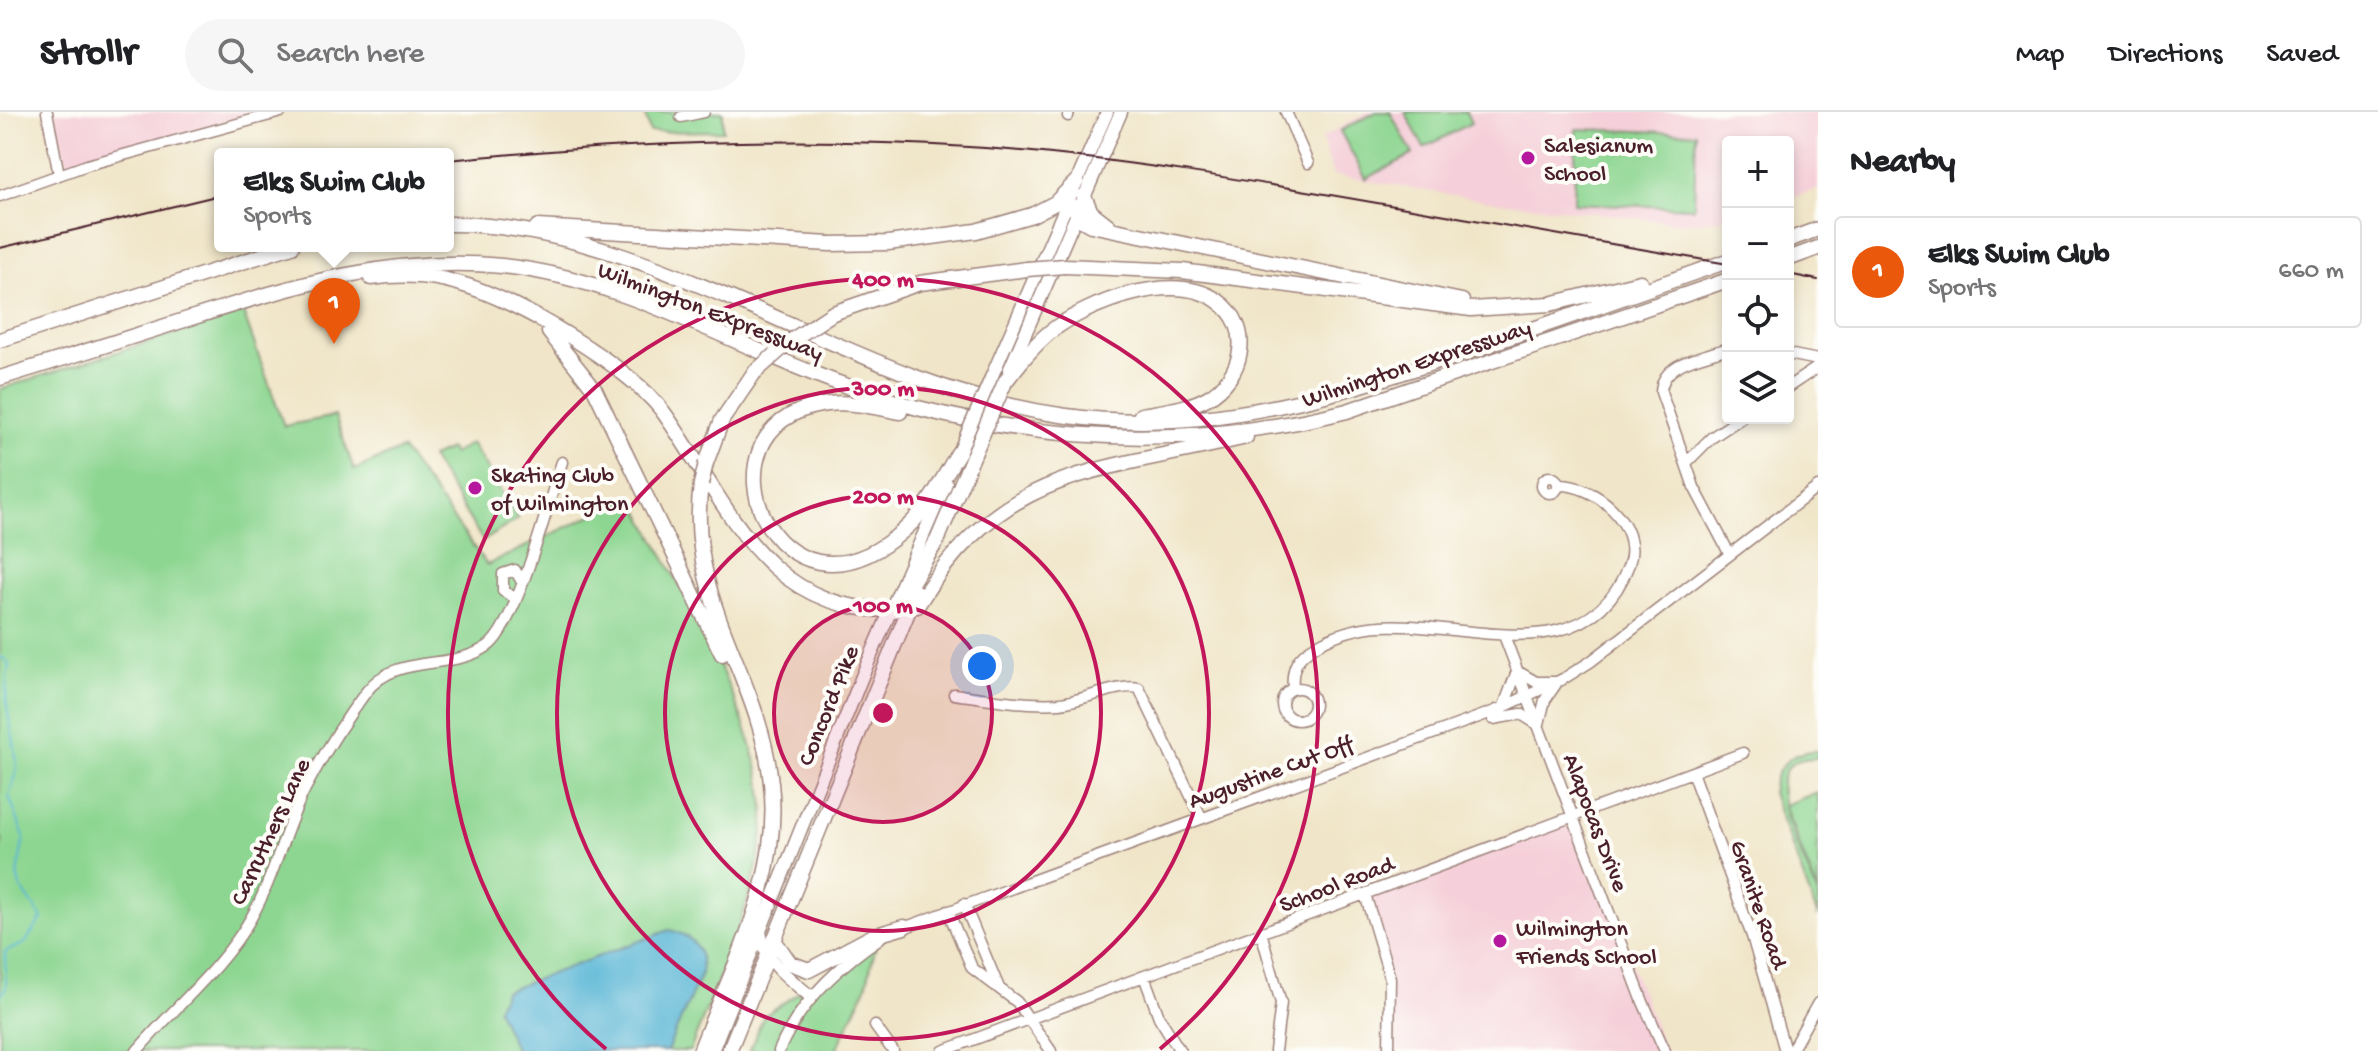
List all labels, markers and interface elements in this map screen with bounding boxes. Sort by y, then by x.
search box [185,19,745,91]
text: Strollr [40,33,137,77]
icon: search [213,33,257,77]
text: Search here [277,38,424,73]
text: Map [2016,39,2064,72]
text: Directions [2108,39,2222,72]
text: Saved [2266,39,2338,72]
place label: Salesianum School [1544,133,1653,190]
map controls [1722,136,1794,424]
button: + [1722,136,1794,208]
text: Nearby [1850,144,1955,184]
popup [214,148,454,252]
marker: Salesianum School [1519,149,1537,167]
text: Elks Swim Club [243,167,425,202]
text: Sports [243,202,311,233]
button: − [1722,208,1794,280]
text: Elks Swim Club [1928,239,2110,274]
street label: Wilmington Expressway [593,257,827,370]
text: 1 [1873,257,1883,288]
text: 660 m [2278,257,2344,288]
text: 400 m [851,267,914,296]
text: Sports [1928,274,1996,305]
pin: 1 [308,278,360,344]
button: locate [1722,280,1794,352]
street label: Wilmington Expressway [1299,315,1535,416]
button: layers [1722,352,1794,424]
text: 300 m [851,376,914,405]
place label: Skating Club of Wilmington [491,463,629,520]
marker: Skating Club of Wilmington [466,479,484,497]
text: 200 m [852,484,914,513]
text: 100 m [852,593,913,622]
street label: Concord Pike [793,641,868,771]
your location [962,646,1002,686]
centre of rings [869,699,897,727]
street label: Augustine Cut Off [1185,731,1359,817]
street label: Alapocas Drive [1554,750,1634,897]
street label: Carruthers Lane [226,754,319,910]
street label: Granite Road [1721,837,1793,975]
street label: School Road [1276,850,1400,921]
place label: Wilmington Friends School [1515,916,1657,973]
marker: Wilmington Friends School [1491,932,1509,950]

